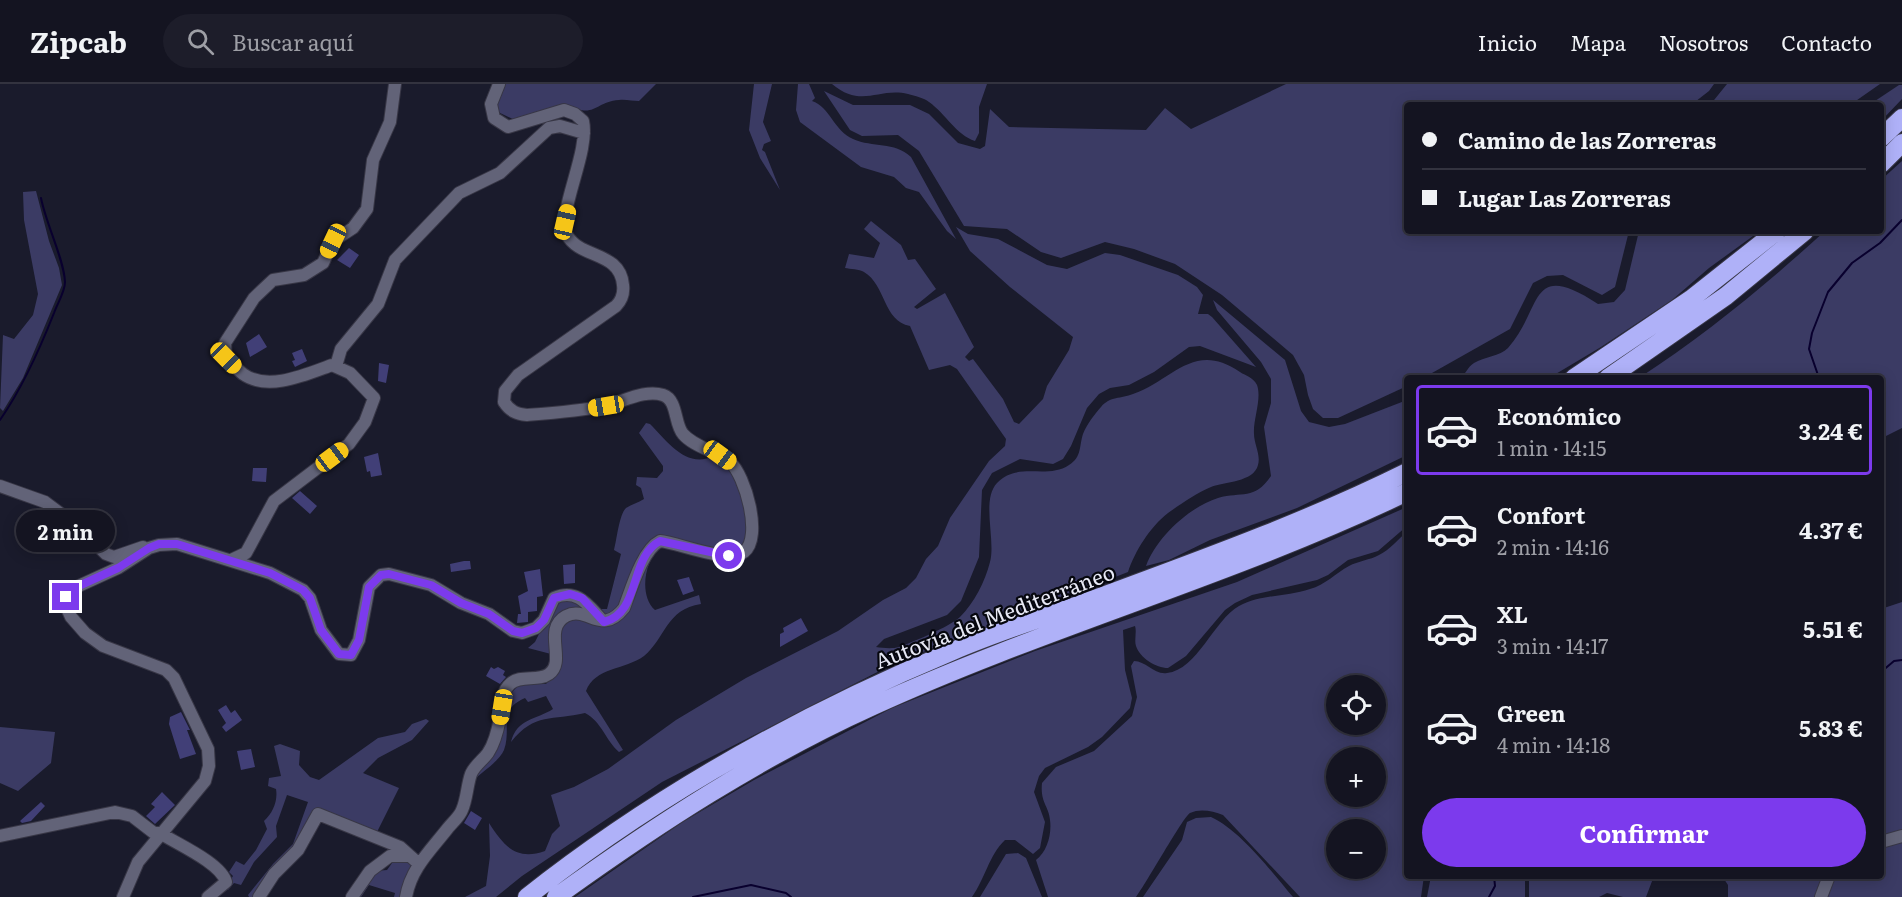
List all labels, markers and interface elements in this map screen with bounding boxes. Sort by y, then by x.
search box [163,14,583,68]
text: Zipcab [30,20,127,62]
icon: search [184,25,217,58]
text: Buscar aquí [232,25,354,58]
text: Inicio [1478,26,1537,57]
text: Mapa [1570,26,1626,57]
text: Nosotros [1659,26,1748,57]
text: Contacto [1781,26,1872,57]
text: Camino de las Zorreras [1458,123,1716,156]
text: Lugar Las Zorreras [1458,181,1671,214]
car [552,202,578,242]
car [317,221,349,261]
car [207,339,245,377]
car [587,394,625,418]
text: Económico [1497,399,1621,432]
icon: car [1425,403,1479,457]
text: 3.24 € [1799,414,1863,447]
text: 1 min · 14:15 [1497,432,1606,462]
car [700,437,740,473]
car [312,439,352,475]
text: Confort [1497,498,1585,531]
icon: car [1425,502,1479,556]
callout: 2 min [16,510,116,552]
text: 4.37 € [1799,513,1863,546]
text: 2 min [38,516,93,546]
text: 2 min · 14:16 [1497,531,1609,561]
route start [715,542,742,569]
street label: Autovía del Mediterráneo [869,555,1119,675]
route end [52,583,79,610]
text: XL [1497,597,1528,630]
icon: car [1425,601,1479,655]
text: 5.51 € [1803,612,1863,645]
text: 3 min · 14:17 [1497,630,1609,660]
map controls [1326,675,1386,879]
button: locate [1326,675,1386,735]
car [490,688,514,726]
text: Green [1497,696,1566,729]
icon: car [1425,700,1479,754]
text: 5.83 € [1799,711,1863,744]
text: 4 min · 14:18 [1497,729,1610,759]
button: + [1326,747,1386,807]
button: Confirmar [1422,798,1866,867]
button: − [1326,819,1386,879]

